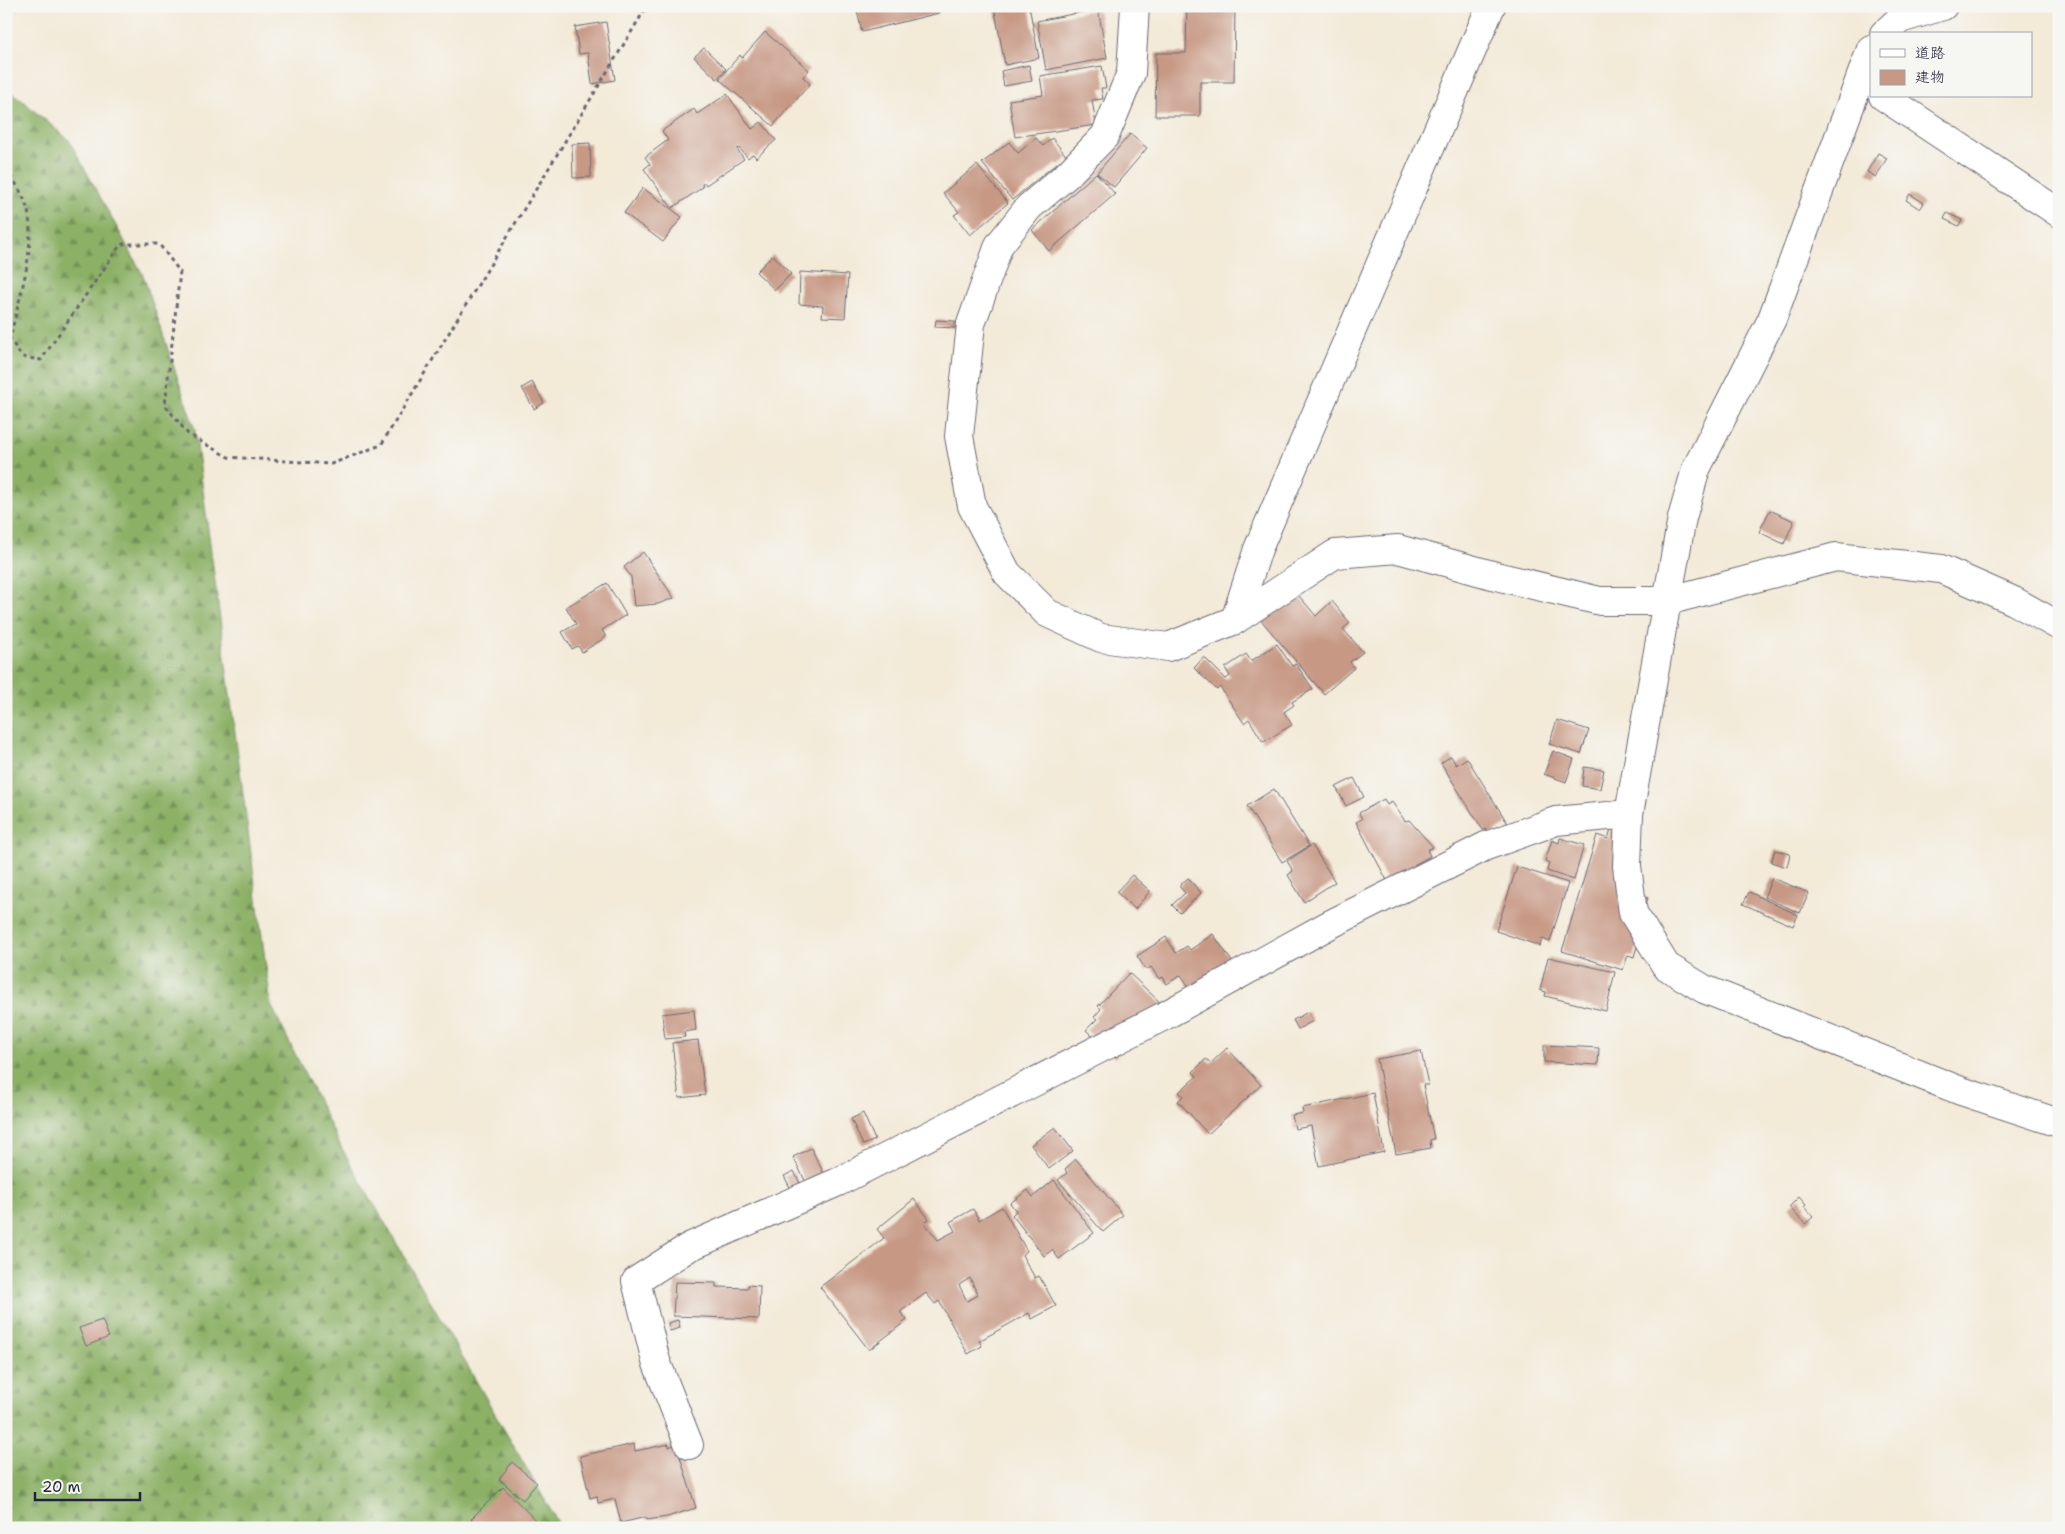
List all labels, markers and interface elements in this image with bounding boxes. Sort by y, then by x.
legend [1870,32,2032,98]
text: 道路 [1915,43,1945,63]
text: 建物 [1915,67,1945,87]
scale bar [35,1469,140,1501]
text: 20 m [42,1477,81,1497]

